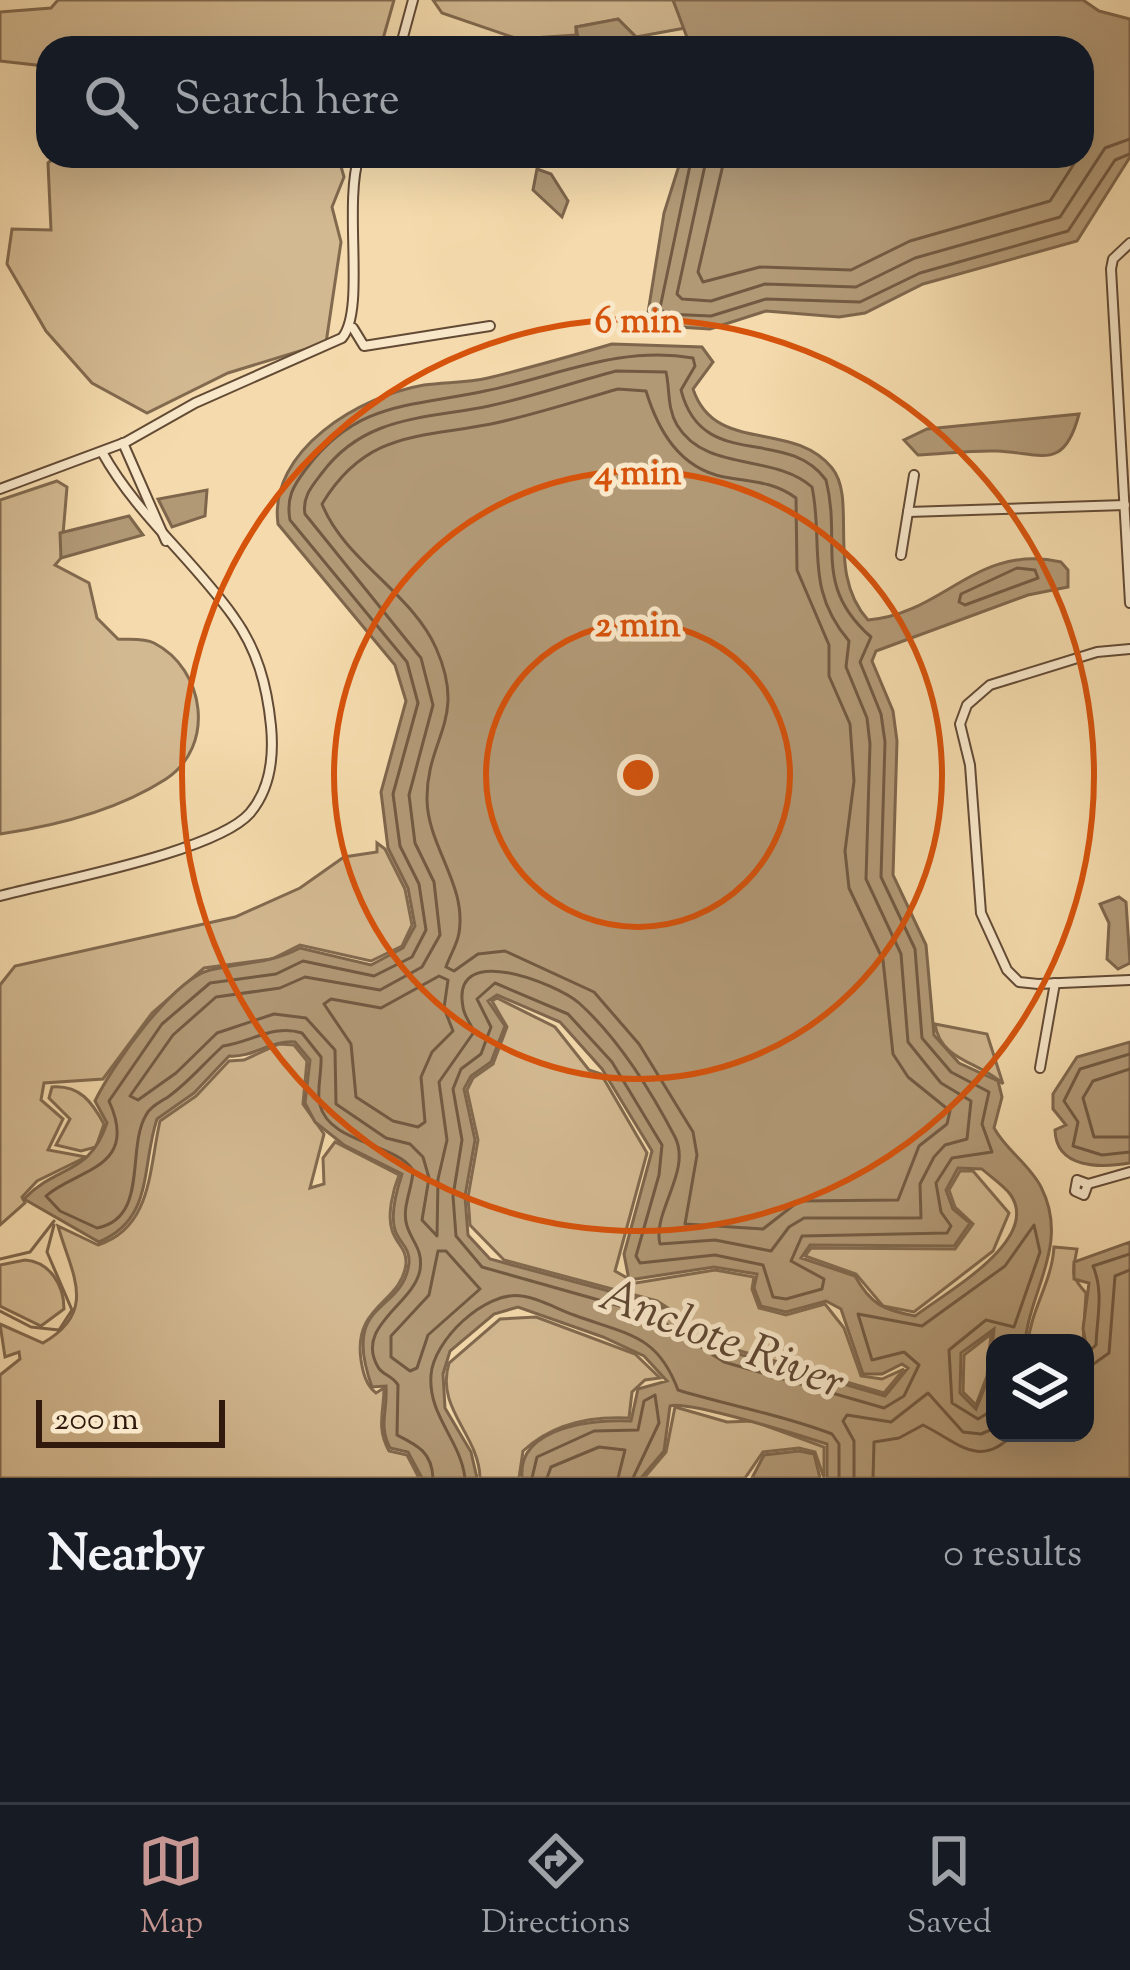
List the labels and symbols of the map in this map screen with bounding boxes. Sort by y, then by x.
text: 6 min [595,297,682,349]
text: 4 min [593,449,682,501]
text: 2 min [595,601,682,653]
centre of rings [617,754,659,796]
water label: Anclote River [589,1263,854,1419]
scale bar [36,1394,225,1447]

